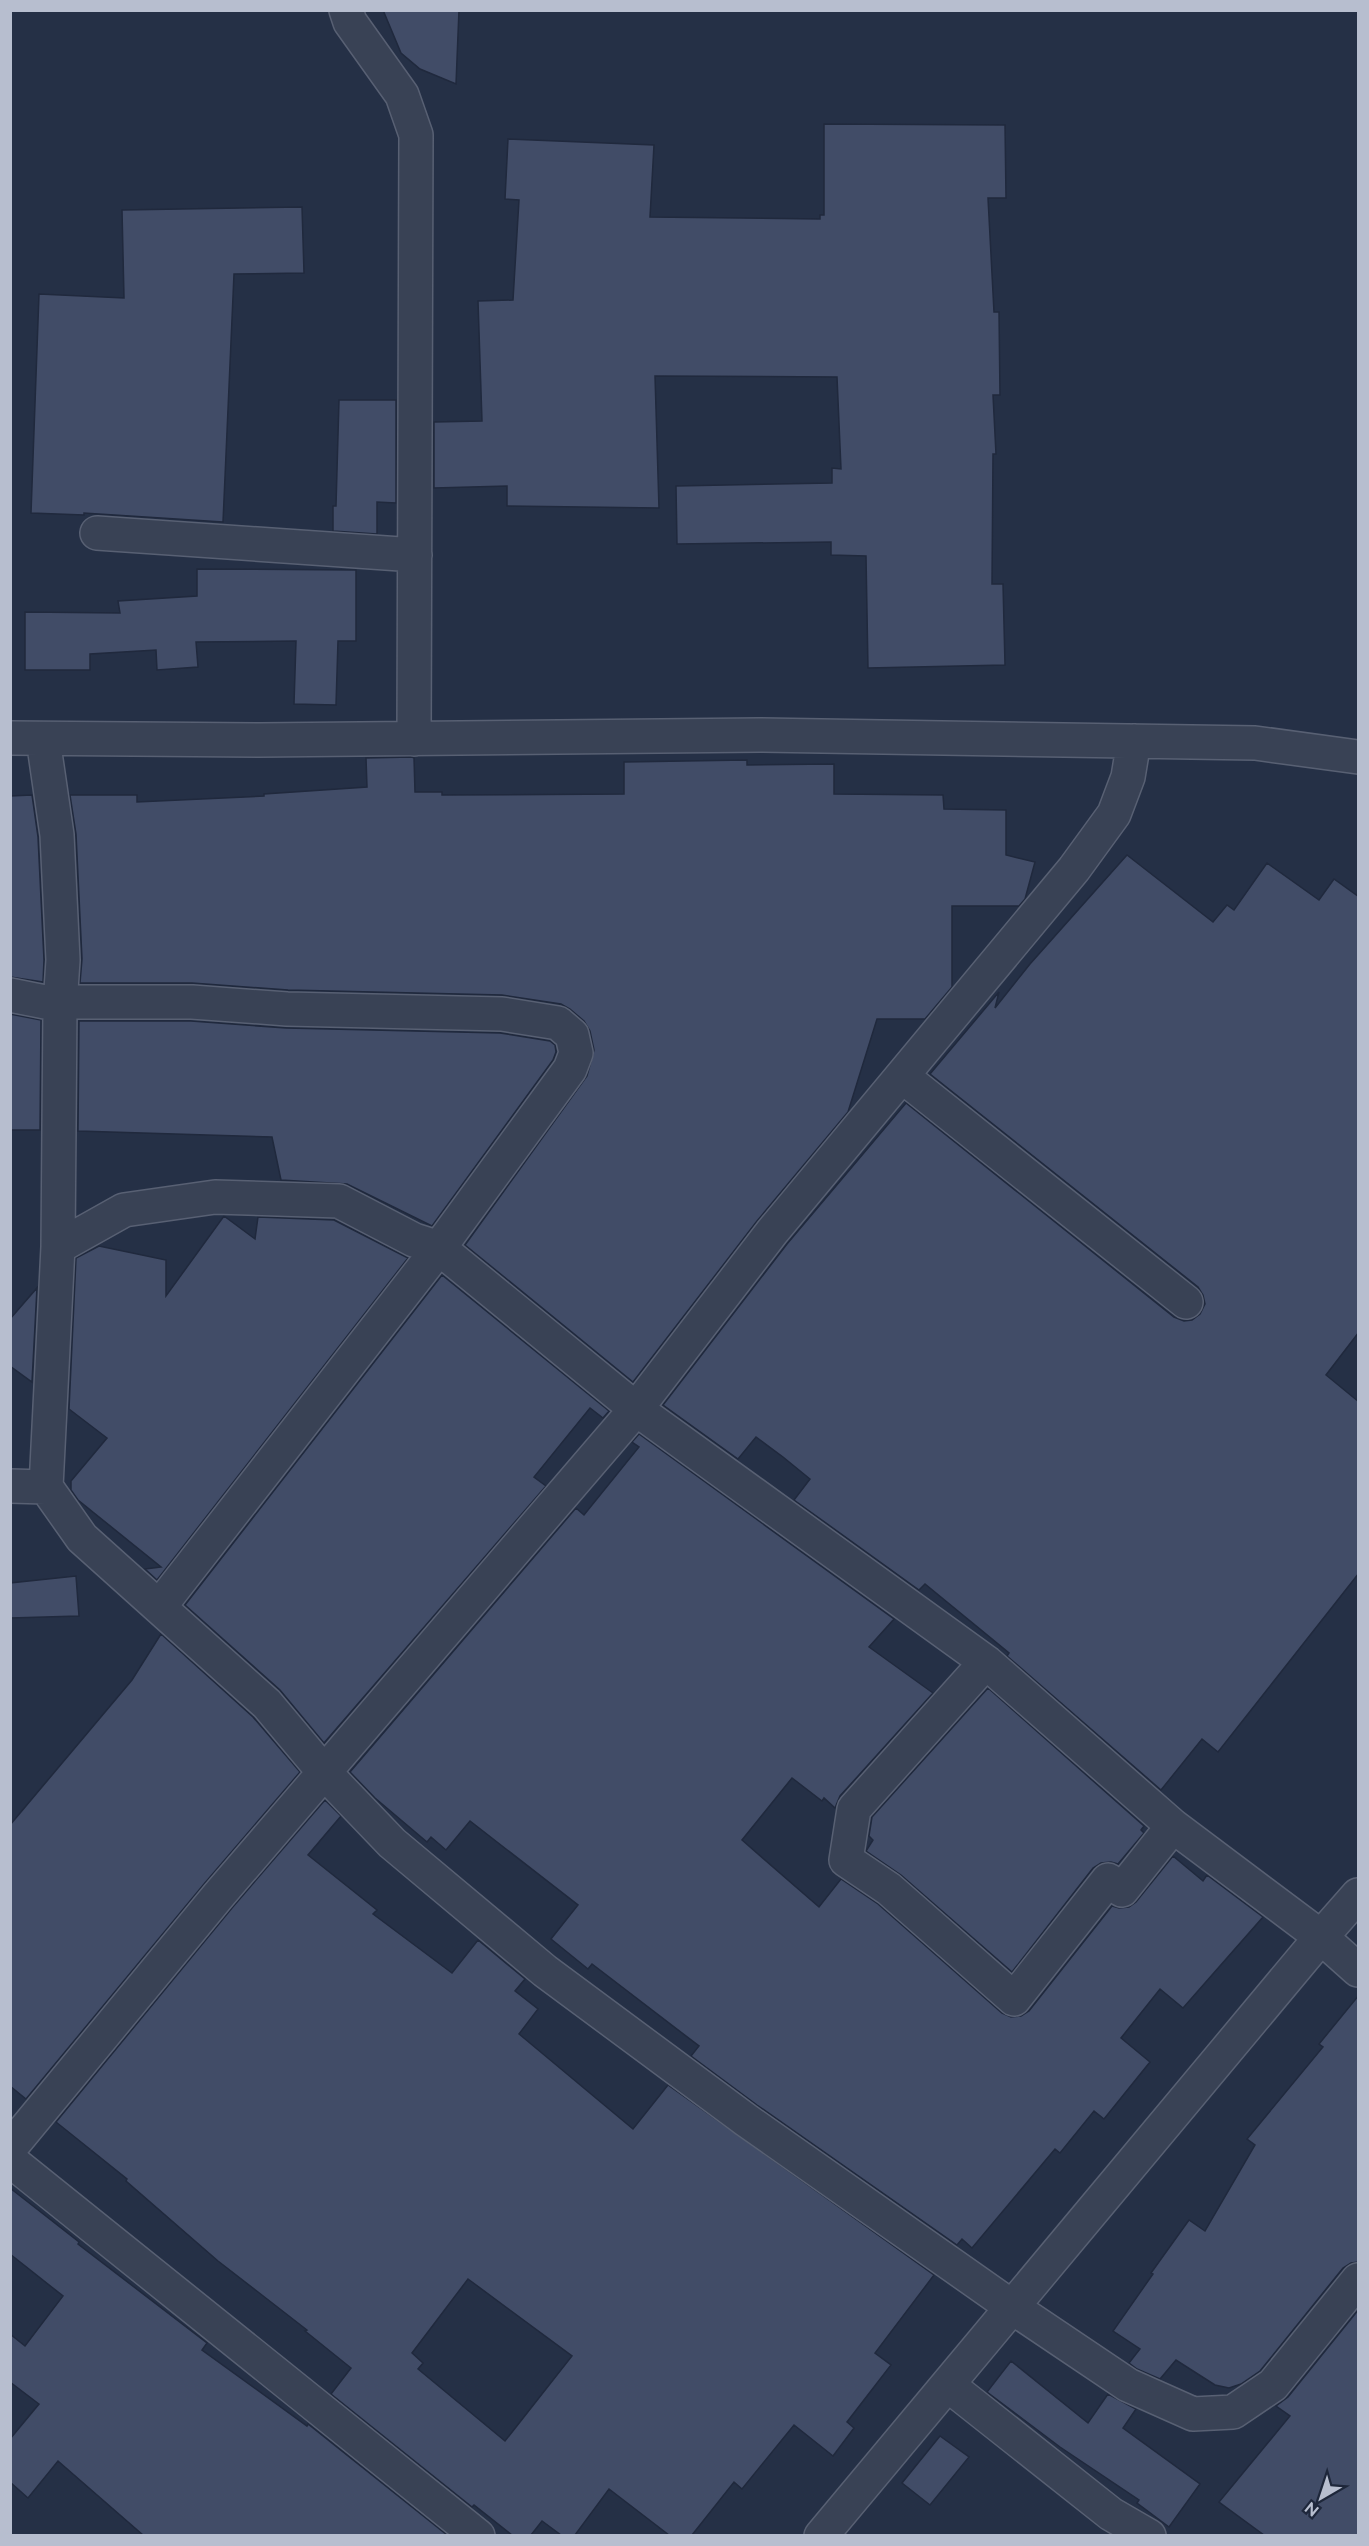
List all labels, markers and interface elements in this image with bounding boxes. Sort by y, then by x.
north arrow [1291,2468,1351,2528]
text: N [1301,2498,1323,2520]

